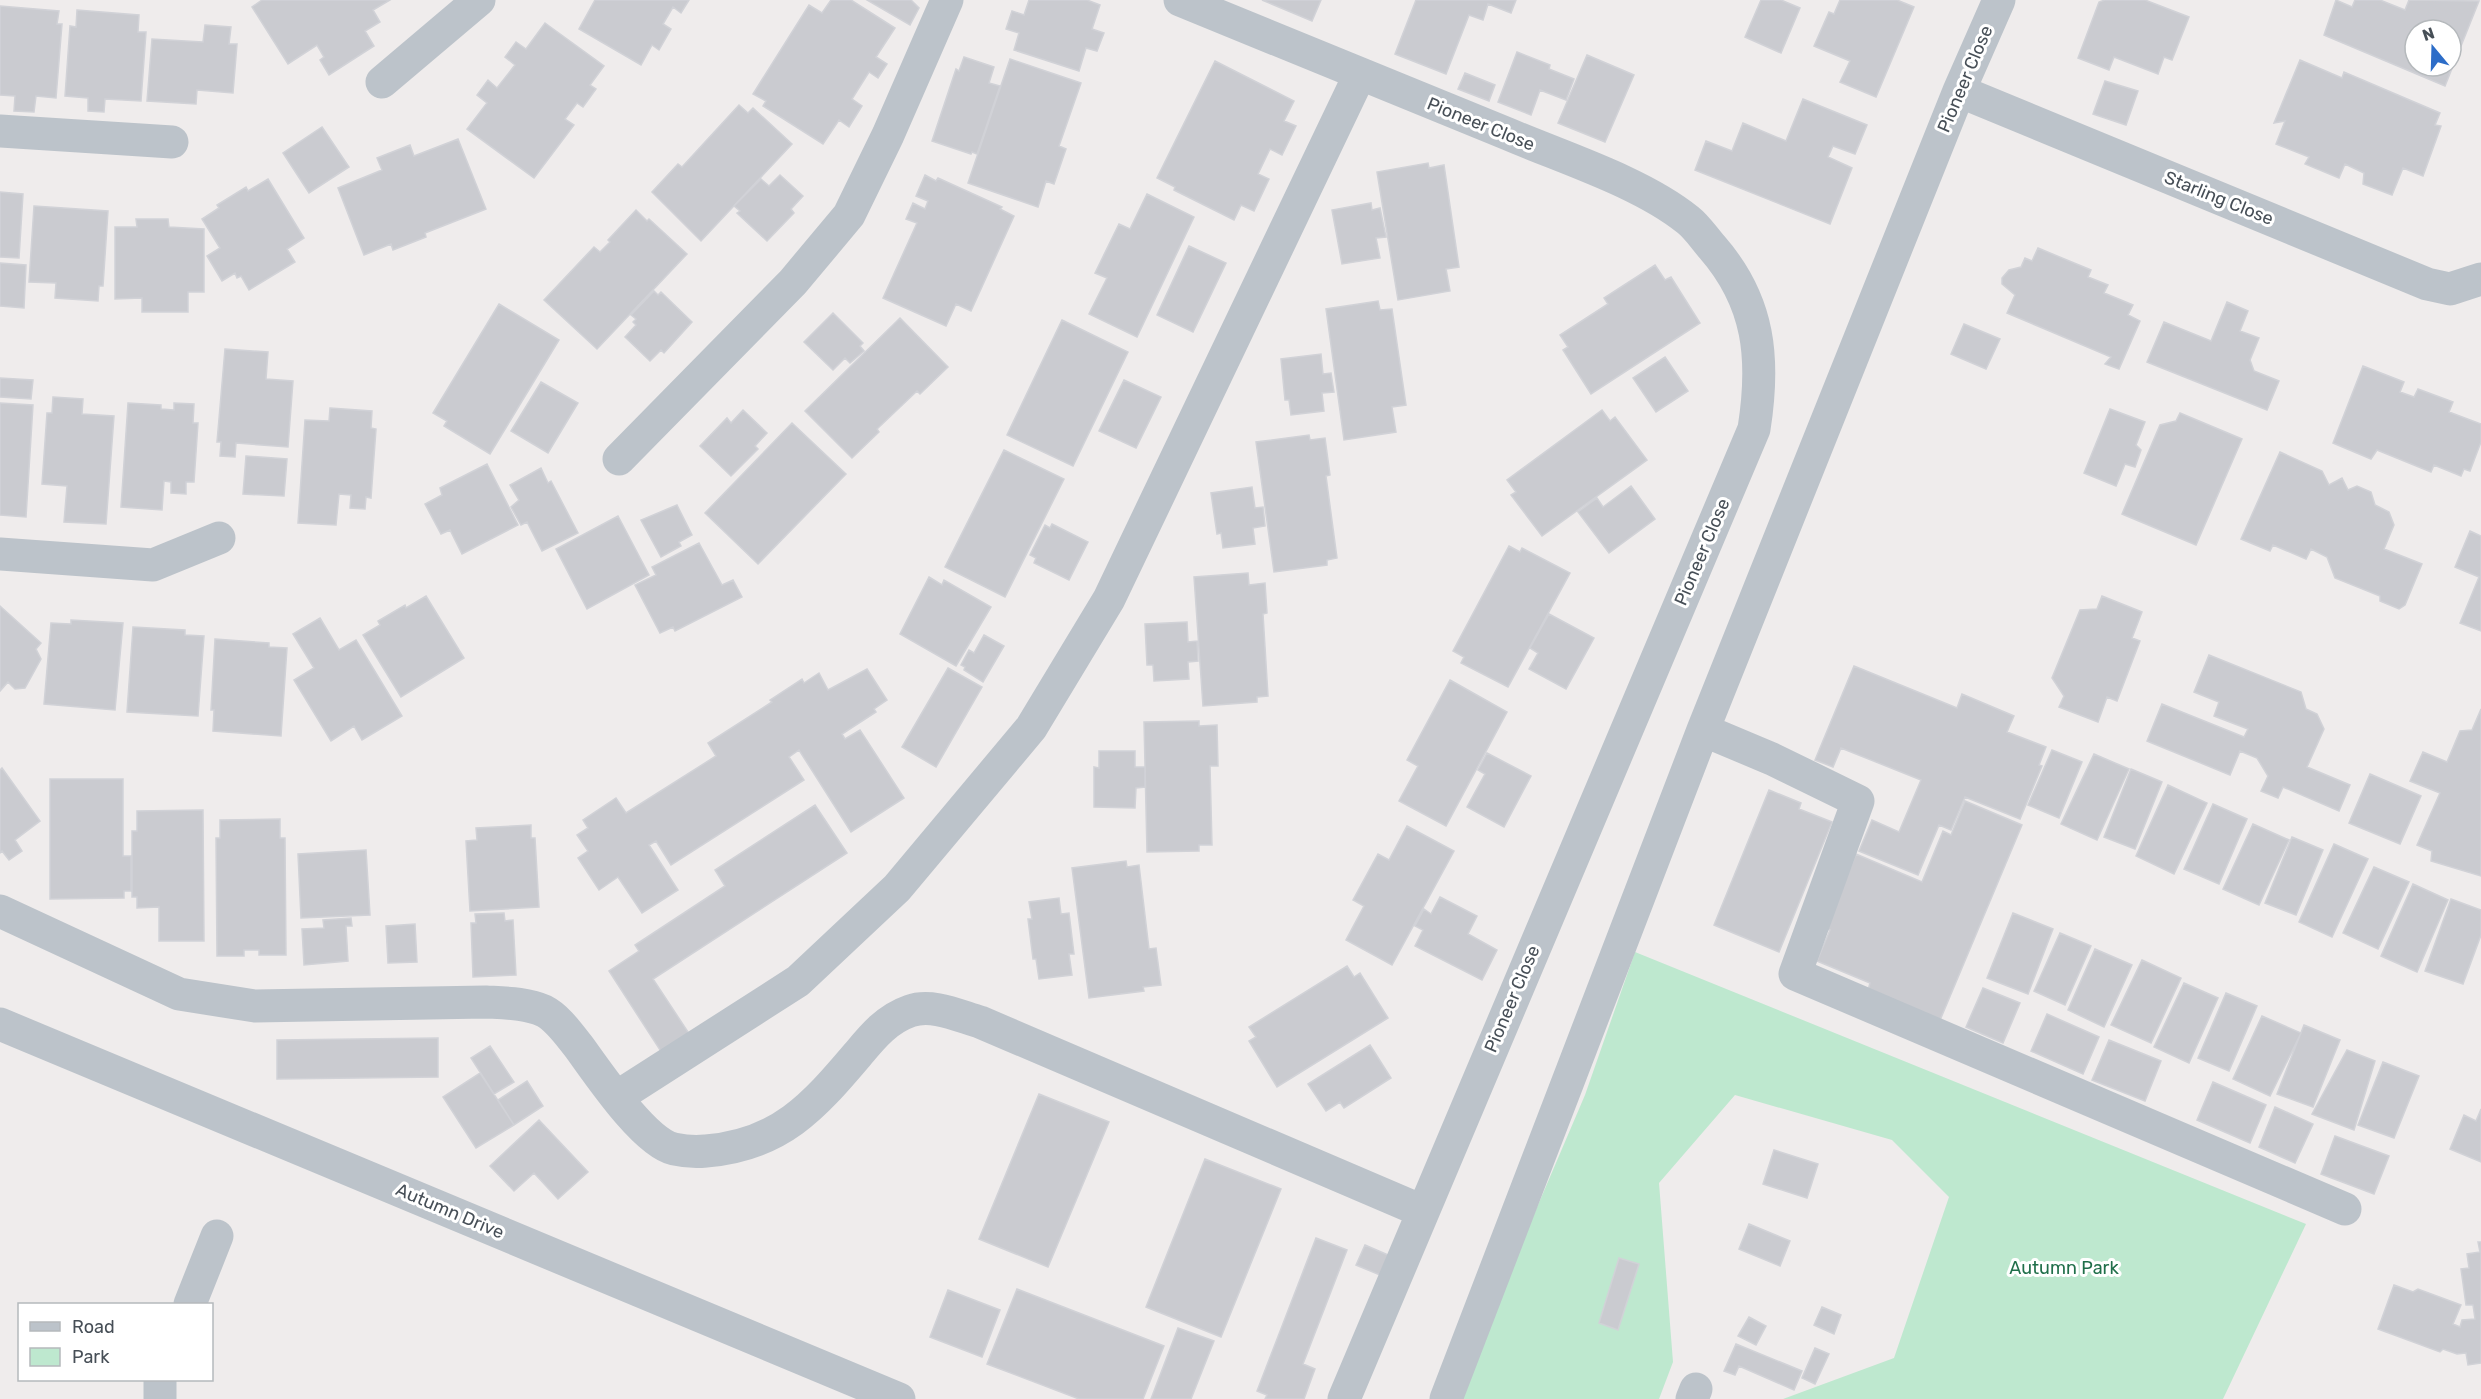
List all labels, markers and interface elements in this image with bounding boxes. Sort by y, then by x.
north arrow [2403,18,2463,78]
street label: Pioneer Close [1933,22,1997,136]
text: N [2420,23,2437,45]
street label: Pioneer Close [1424,92,1538,156]
street label: Starling Close [2161,166,2277,230]
street label: Pioneer Close [1670,495,1734,609]
street label: Pioneer Close [1480,942,1544,1056]
street label: Autumn Drive [393,1178,507,1244]
park label: Autumn Park [2009,1257,2119,1279]
legend [18,1303,213,1381]
text: Road [72,1316,115,1338]
text: Park [72,1346,110,1368]

